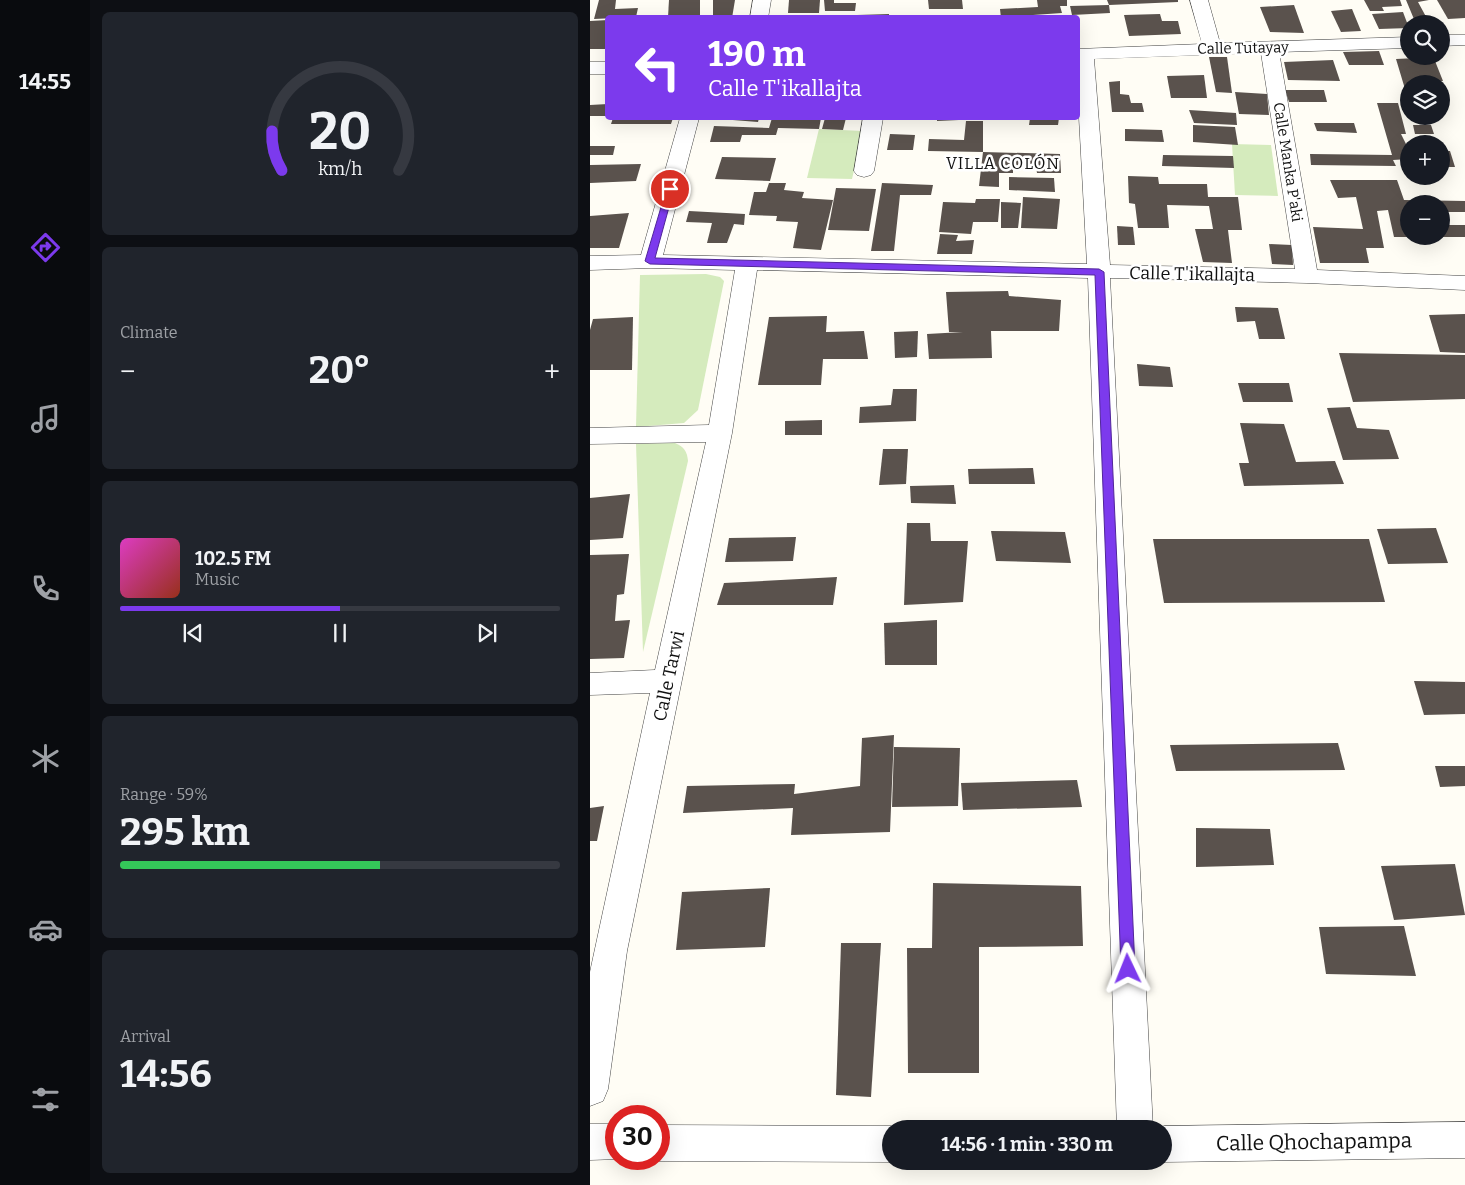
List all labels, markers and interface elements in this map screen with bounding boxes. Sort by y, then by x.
map controls [1400,15,1450,245]
button: search [1400,15,1450,65]
text: 190 m [708,33,806,75]
icon: left [625,35,690,100]
street label: Calle Tutayay [1197,38,1289,58]
text: 14:55 [19,68,71,95]
text: Calle T'ikallajta [708,75,862,102]
button: layers [1400,75,1450,125]
text: 20 [309,100,371,163]
street label: Calle Manka P'aki [1270,101,1306,224]
button: + [1400,135,1450,185]
district label: VILLA COLÓN [946,153,1060,173]
text: km/h [318,158,362,180]
pin [649,168,691,210]
icon: arrive [656,175,684,203]
button: − [1400,195,1450,245]
icon: directions [28,230,63,265]
street label: Calle T'ikallajta [1129,262,1255,286]
text: Climate [120,323,178,342]
text: 20° [309,347,371,393]
text: − [120,355,135,388]
text: + [544,355,560,388]
icon: music [28,401,63,436]
text: 102.5 FM [195,547,271,570]
text: Music [195,570,240,589]
icon: phone [28,571,63,606]
icon: previous [179,619,207,647]
icon: pause [326,619,354,647]
icon: next [473,619,501,647]
street label: Calle Tarwi [649,629,689,723]
icon: climate [28,741,63,776]
text: Range · 59% [120,785,208,804]
text: 295 km [120,809,250,855]
icon: car [28,912,63,947]
position arrow [1101,942,1153,994]
text: Arrival [120,1027,171,1046]
text: 14:56 [120,1051,212,1097]
icon: filters [28,1082,63,1117]
speed limit sign: 30 [605,1105,670,1170]
street label: Calle Qhochapampa [1216,1127,1413,1157]
text: 14:56 · 1 min · 330 m [941,1133,1113,1156]

